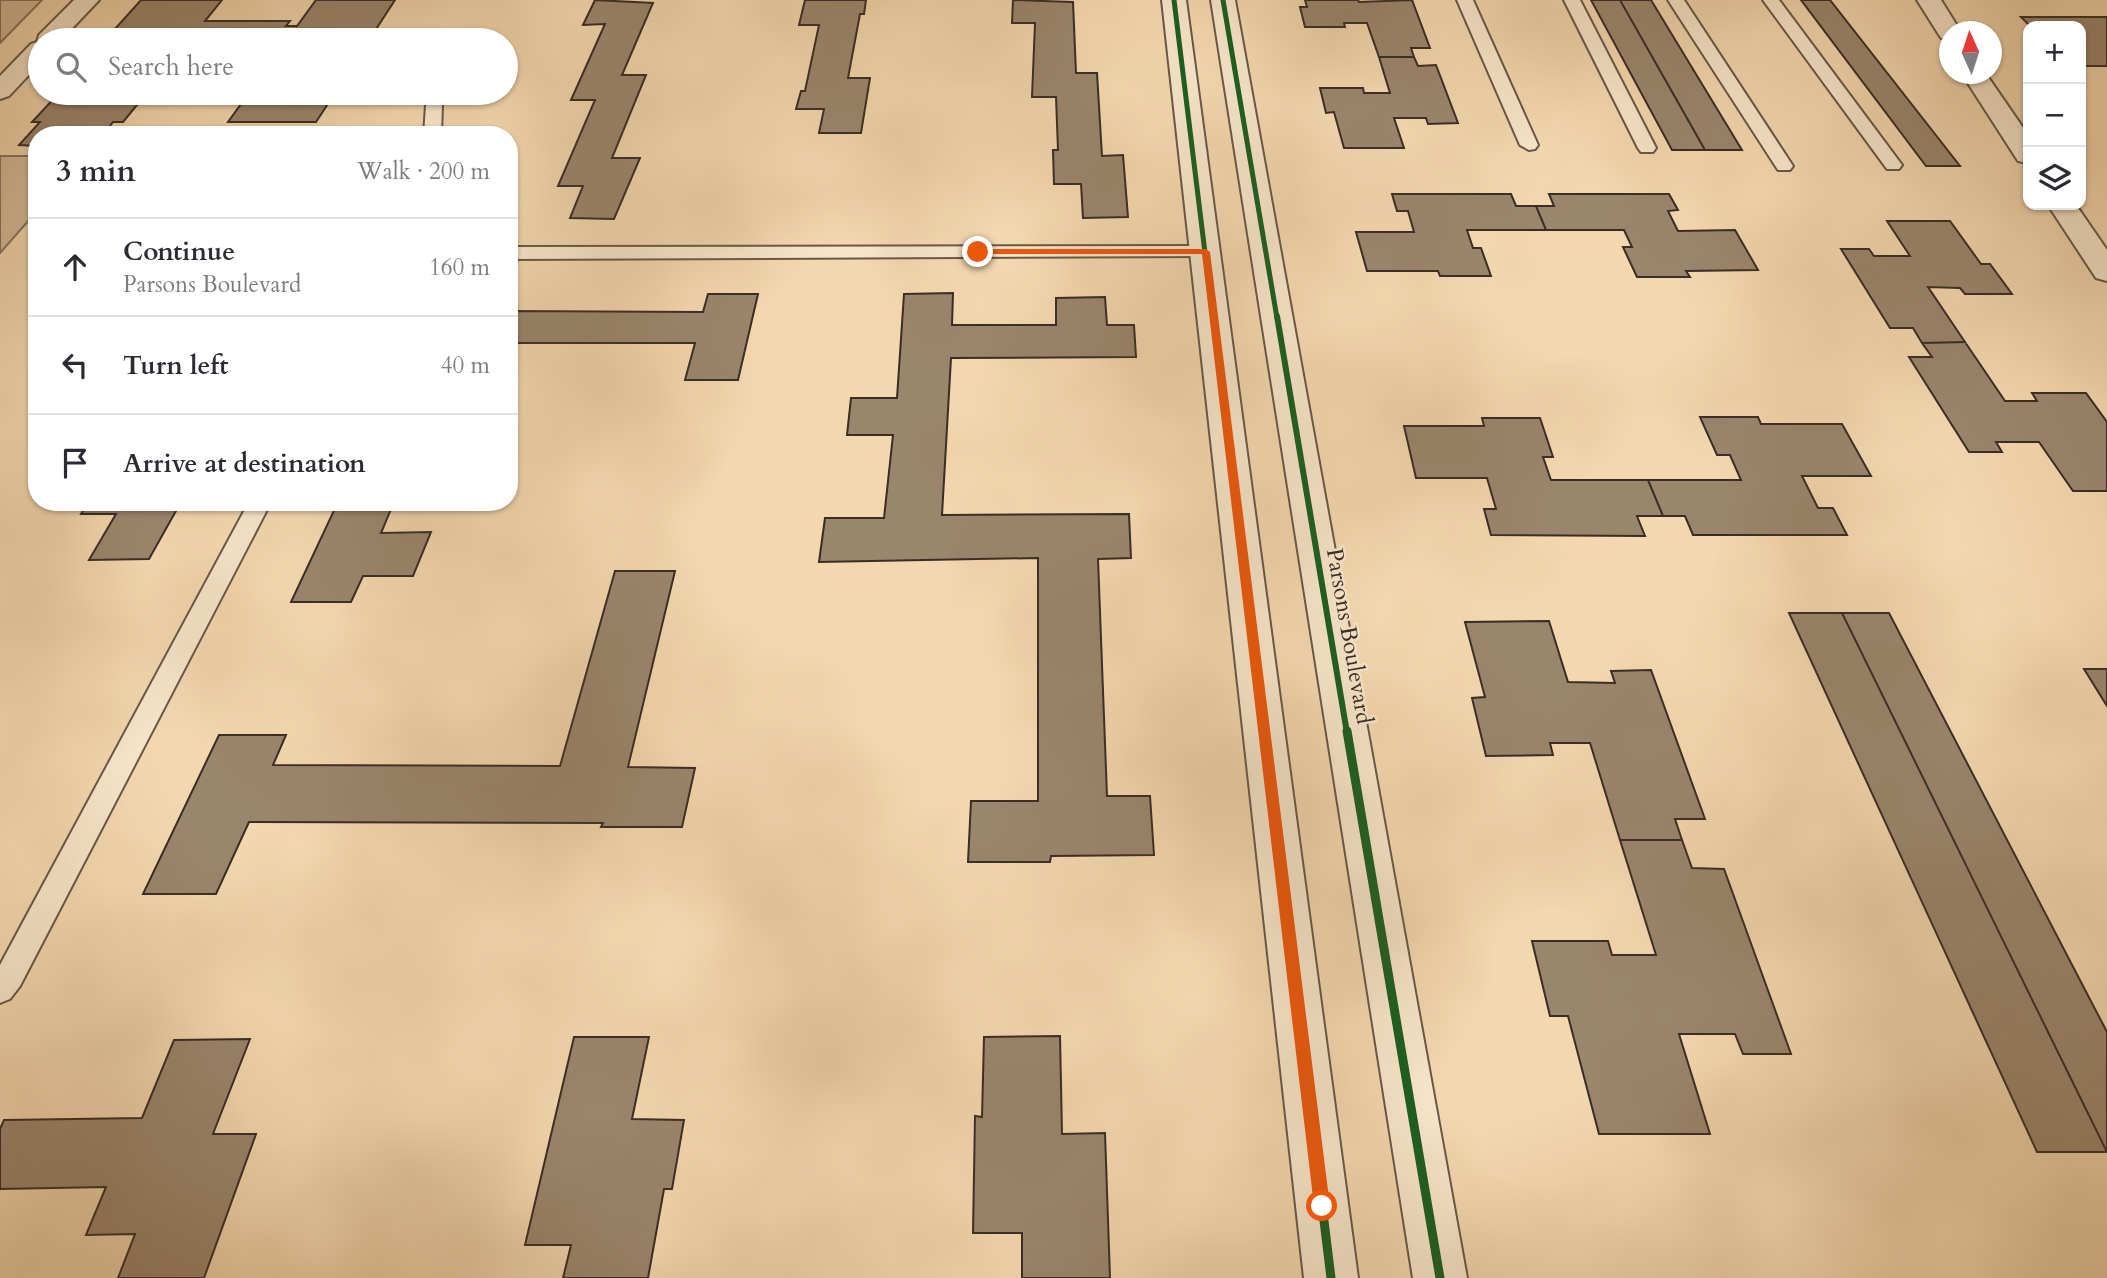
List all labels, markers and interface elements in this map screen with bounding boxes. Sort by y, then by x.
north arrow [1939,21,2002,84]
map controls [2023,21,2086,210]
button: + [2023,21,2086,84]
search box [28,28,518,105]
icon: search [52,48,90,86]
text: Search here [108,49,234,84]
button: − [2023,84,2086,147]
button: layers [2023,147,2086,210]
text: 3 min [56,151,136,192]
text: Walk · 200 m [357,156,490,187]
text: Continue [123,234,235,269]
route end [962,236,993,267]
icon: ahead [56,248,94,286]
text: 160 m [429,252,490,283]
text: Parsons Boulevard [123,269,301,300]
icon: left [56,346,94,384]
text: Turn left [123,348,228,383]
text: 40 m [441,350,490,381]
icon: arrive [56,444,94,482]
text: Arrive at destination [123,446,366,481]
street label: Parsons Boulevard [1319,546,1380,727]
route start [1306,1190,1337,1221]

